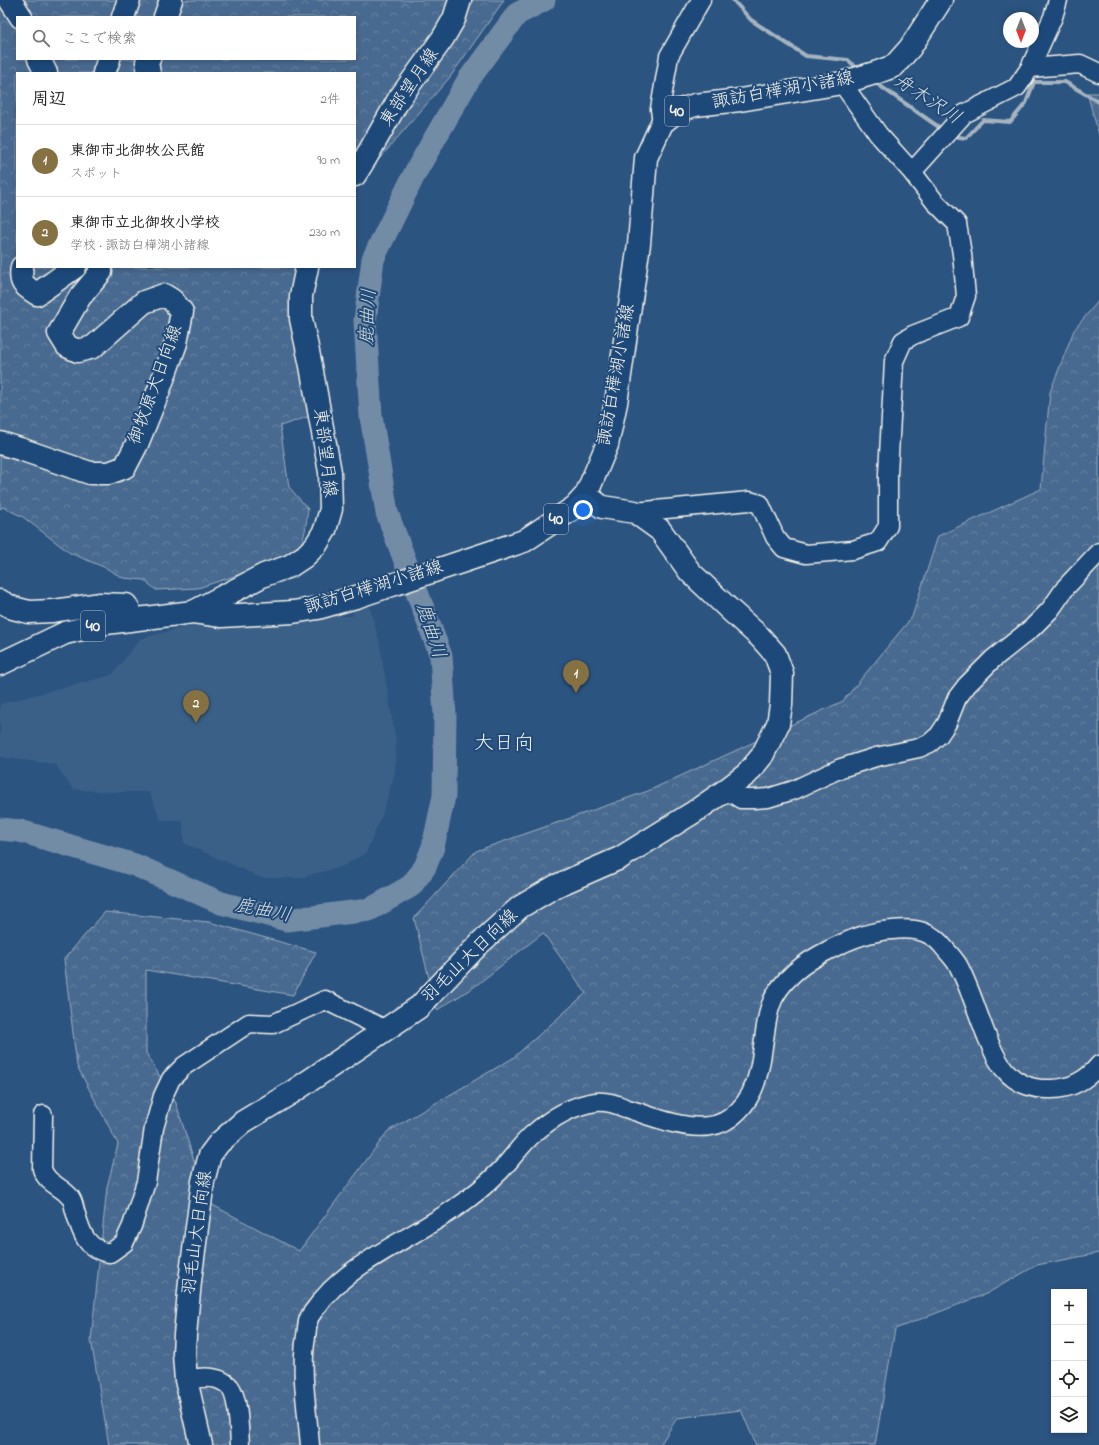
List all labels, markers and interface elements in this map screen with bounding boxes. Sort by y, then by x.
north arrow [1003,12,1039,48]
search box [16,16,356,60]
icon: search [30,27,52,49]
text: ここで検索 [62,28,137,50]
street label: 東部望月線 [374,43,446,133]
street label: 諏訪白樺湖小諸線 [710,66,856,116]
water label: 舟木沢川 [888,68,966,132]
text: 周辺 [32,87,66,112]
text: 2件 [321,90,340,109]
road number: 40 [665,96,689,126]
text: 東御市北御牧公民館 [70,140,205,162]
text: 1 [43,151,47,170]
text: 90 m [317,151,340,170]
text: スポット [70,164,122,183]
text: 東御市立北御牧小学校 [70,212,220,234]
text: 2 [42,223,48,242]
text: 230 m [309,223,340,242]
text: 学校 · 諏訪白樺湖小諸線 [70,236,209,255]
water label: 鹿曲川 [354,288,384,346]
street label: 諏訪白樺湖小諸線 [592,302,642,448]
street label: 御牧原大日向線 [122,321,190,449]
street label: 東部望月線 [306,407,342,499]
your location [573,500,593,520]
road number: 40 [544,504,568,534]
street label: 諏訪白樺湖小諸線 [301,555,447,621]
water label: 鹿曲川 [408,600,452,662]
road number: 40 [81,611,105,641]
pin: 1 [563,660,589,693]
pin: 2 [183,690,209,723]
district label: 大日向 [474,730,534,759]
water label: 鹿曲川 [232,892,294,930]
street label: 羽毛山大日向線 [416,904,524,1010]
street label: 羽毛山大日向線 [176,1169,220,1297]
map controls [1051,1289,1087,1433]
button: + [1051,1289,1087,1325]
button: − [1051,1325,1087,1361]
button: locate [1051,1361,1087,1397]
button: layers [1051,1397,1087,1433]

